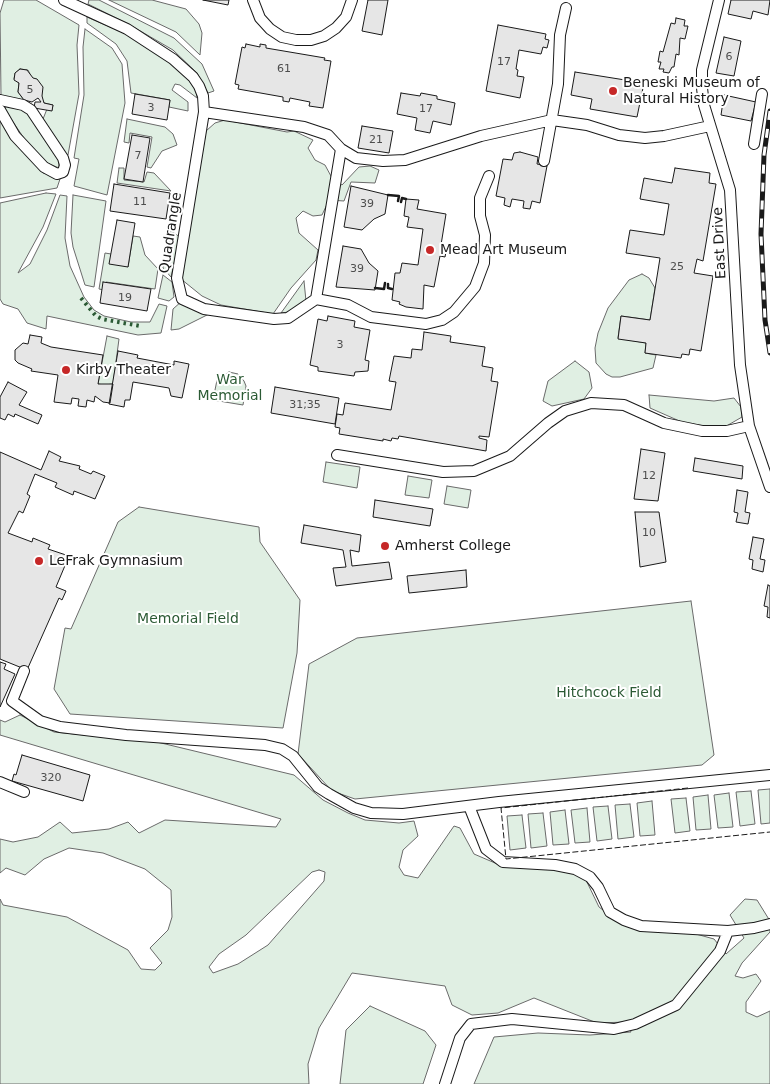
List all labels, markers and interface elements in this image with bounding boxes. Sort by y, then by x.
house number: 6 [726,50,732,64]
house number: 17 [497,55,511,69]
house number: 61 [277,62,291,76]
place label: Beneski Museum of Natural History [623,75,760,108]
house number: 5 [27,83,33,97]
marker: Beneski Museum of Natural History [607,85,619,97]
house number: 3 [148,101,154,115]
house number: 17 [419,102,433,116]
house number: 21 [369,133,383,147]
house number: 7 [135,149,141,163]
street label: Quadrangle [156,191,186,275]
house number: 11 [133,195,147,209]
house number: 39 [360,197,374,211]
street label: East Drive [710,207,730,279]
place label: Mead Art Museum [440,242,567,258]
marker: Mead Art Museum [424,244,436,256]
house number: 25 [670,260,684,274]
house number: 39 [350,262,364,276]
house number: 19 [118,291,132,305]
house number: 3 [337,338,343,352]
place label: Kirby Theater [76,362,171,378]
marker: Kirby Theater [60,364,72,376]
park label: War Memorial [197,372,263,404]
house number: 31;35 [289,398,321,412]
house number: 12 [642,469,656,483]
house number: 10 [642,526,656,540]
place label: Amherst College [395,538,511,554]
marker: Amherst College [379,540,391,552]
place label: LeFrak Gymnasium [49,553,183,569]
marker: LeFrak Gymnasium [33,555,45,567]
park label: Memorial Field [137,611,239,627]
park label: Hitchcock Field [556,685,662,701]
house number: 320 [41,771,61,785]

